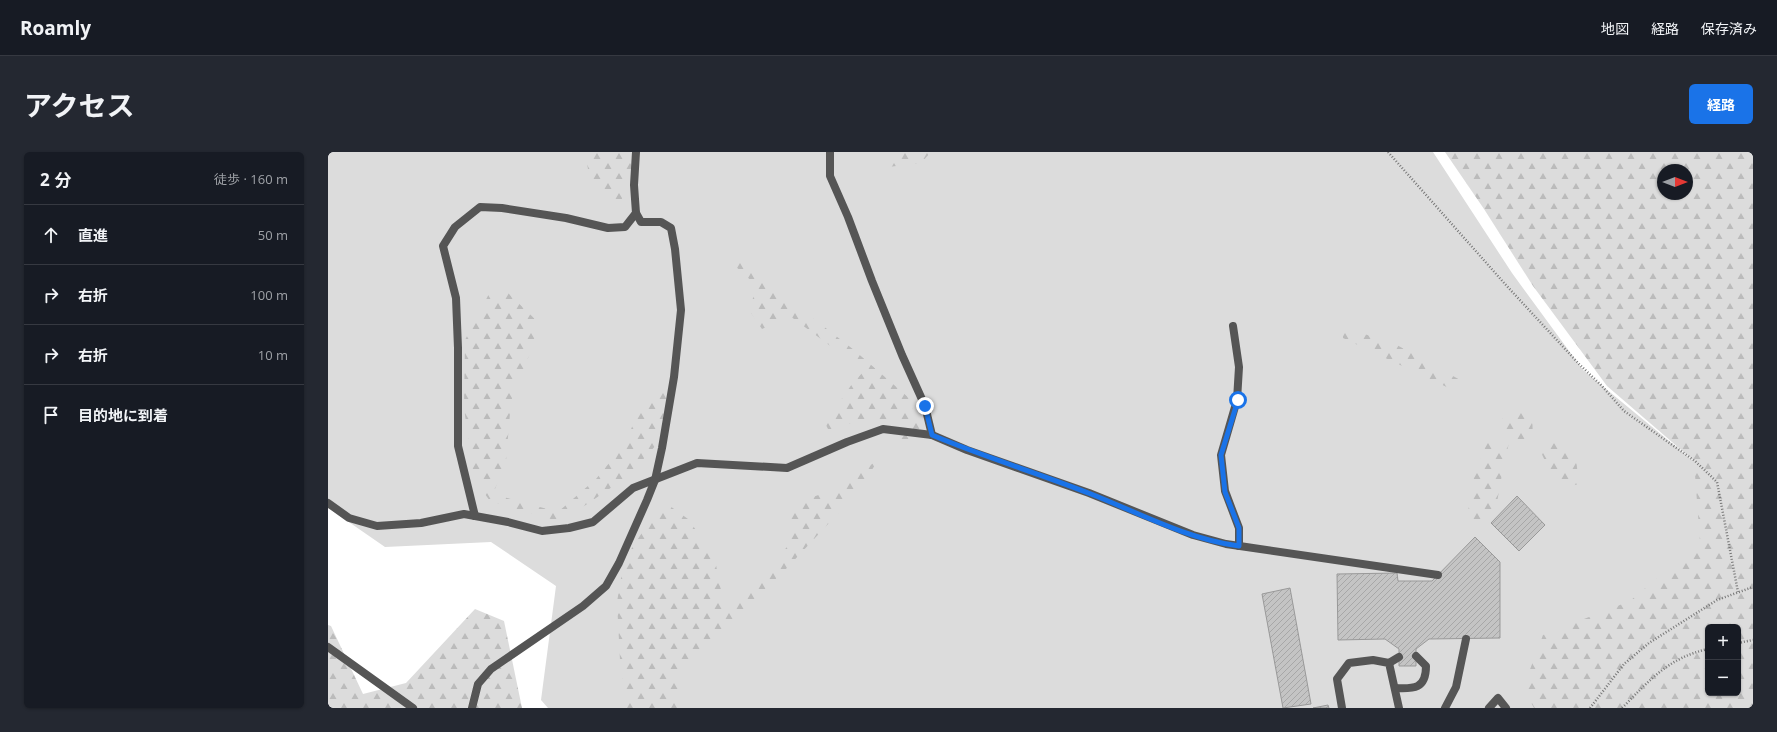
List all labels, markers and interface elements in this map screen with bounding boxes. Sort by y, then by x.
text: Roamly [20,15,91,41]
text: 地図 [1601,19,1629,38]
text: 経路 [1651,19,1679,38]
text: 保存済み [1701,19,1757,38]
button: 経路 [1689,84,1753,124]
text: アクセス [24,86,135,124]
north arrow [1657,164,1693,200]
text: 2 分 [40,168,71,191]
text: 徒歩 · 160 m [214,170,288,188]
icon: ahead [40,224,62,246]
text: 直進 [78,225,108,245]
text: 50 m [258,226,288,244]
icon: right [40,284,62,306]
text: 右折 [78,285,108,305]
text: 100 m [250,286,288,304]
icon: right [40,344,62,366]
text: 右折 [78,345,108,365]
text: 10 m [258,346,288,364]
route start [1229,391,1247,409]
route end [916,397,934,415]
icon: arrive [40,404,62,426]
text: 目的地に到着 [78,405,168,425]
map controls [1705,624,1741,696]
button: + [1705,624,1741,660]
button: − [1705,660,1741,696]

